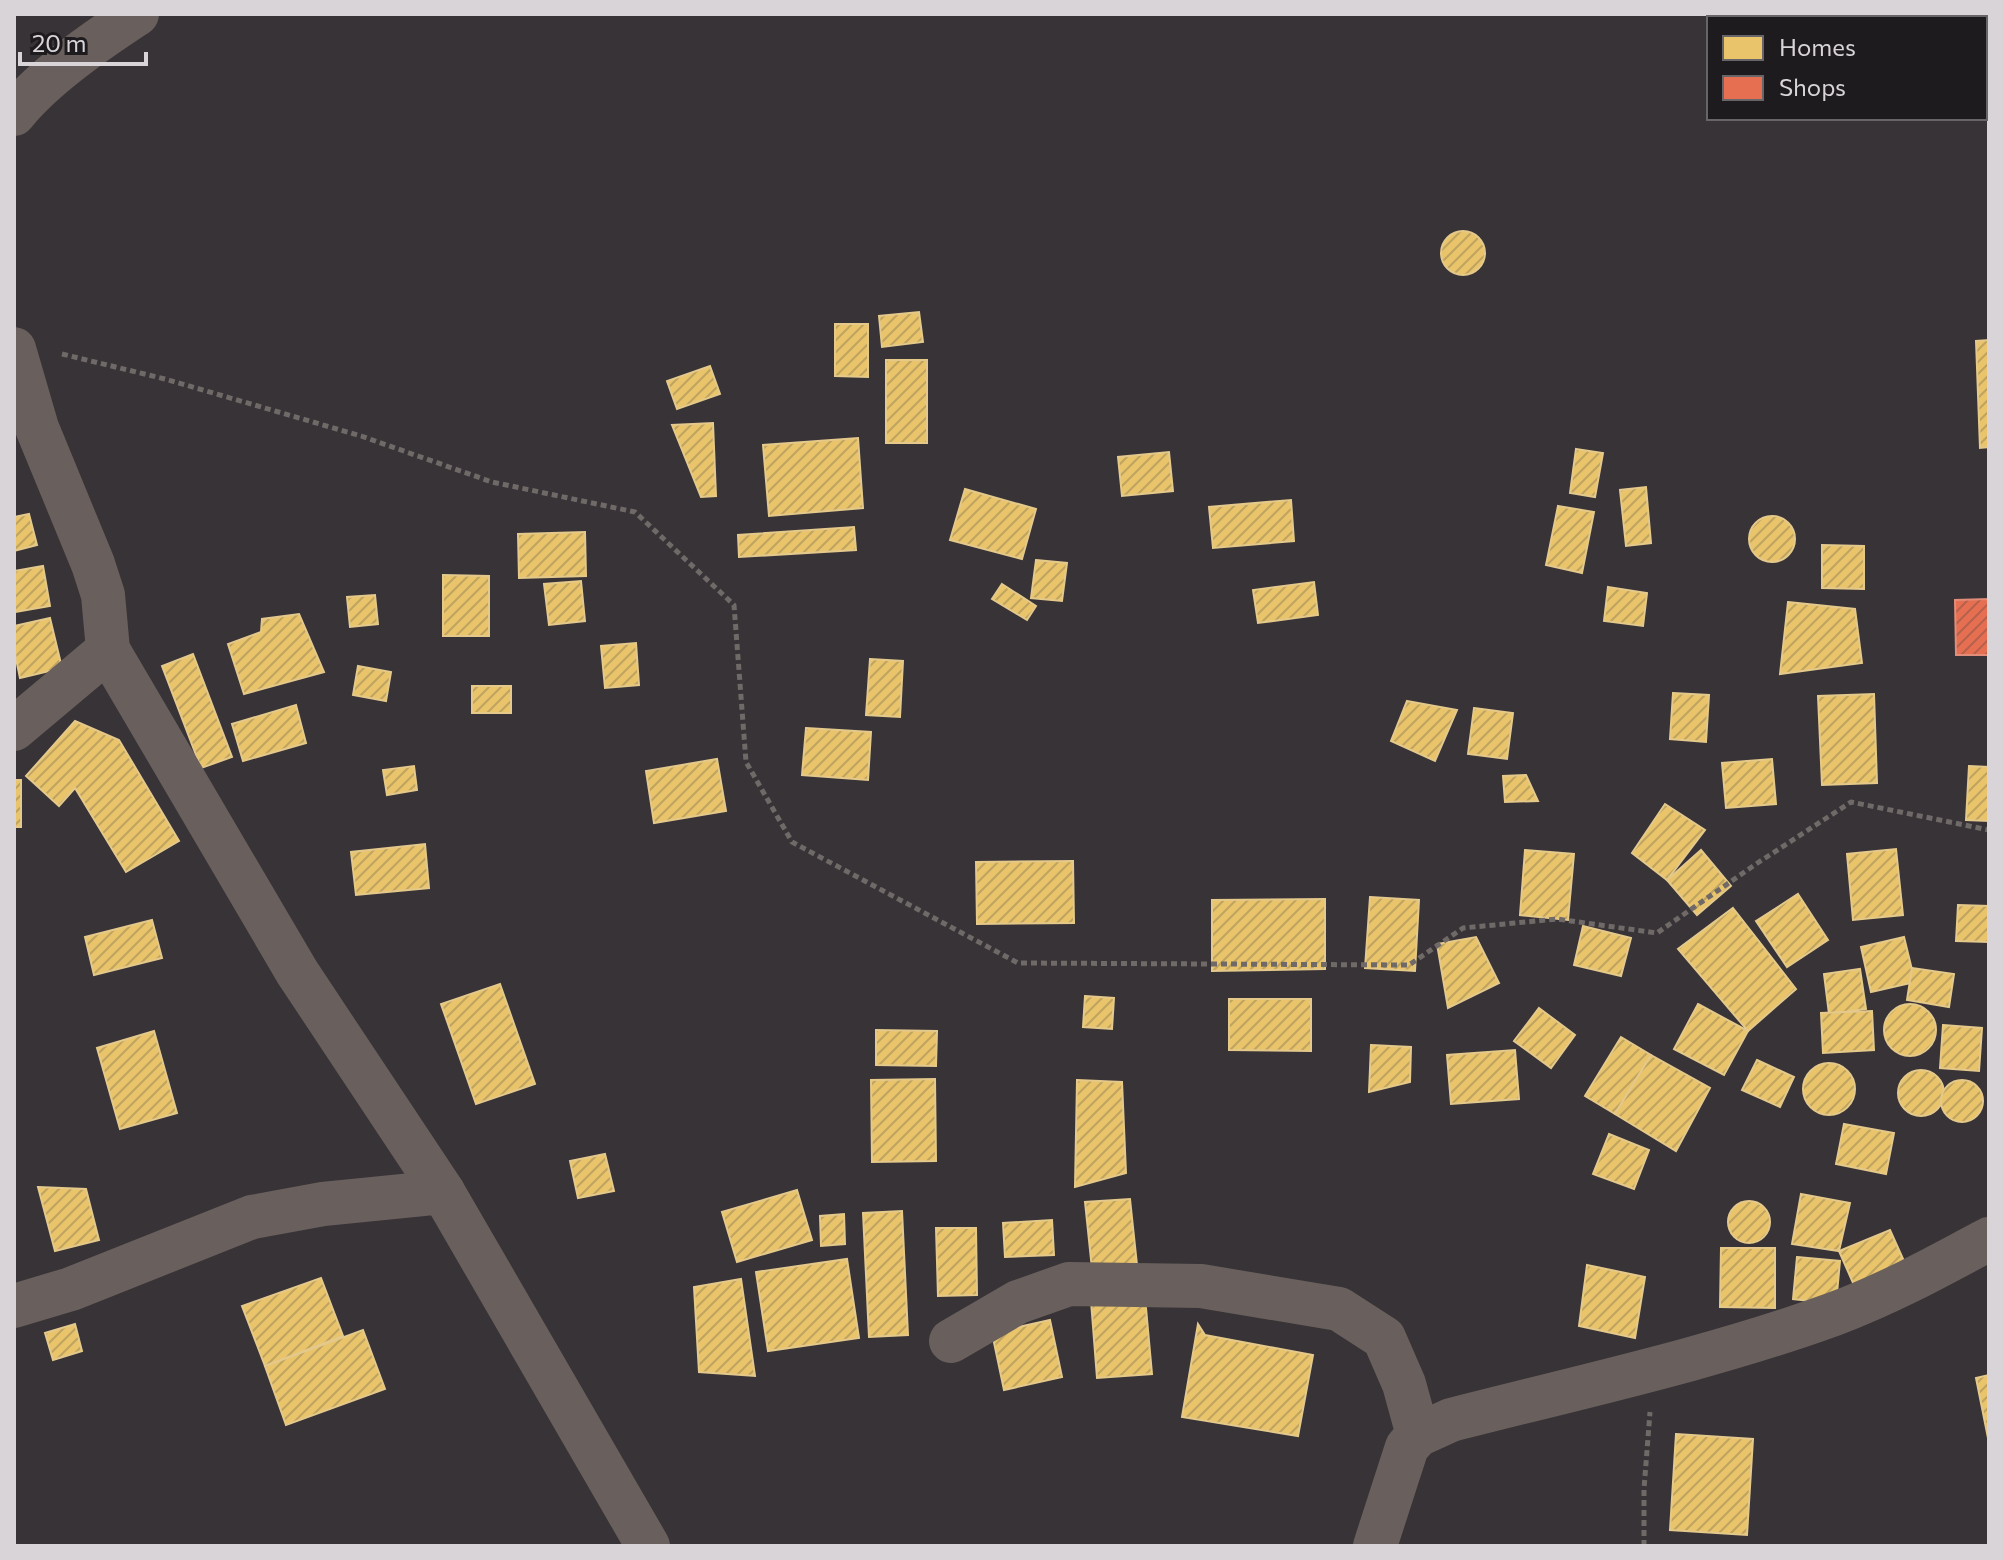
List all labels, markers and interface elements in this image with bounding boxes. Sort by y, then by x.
scale bar [20,16,146,66]
legend [1707,16,1987,120]
text: 20 m [32,28,86,57]
text: Homes [1779,32,1856,61]
text: Shops [1779,72,1846,101]

